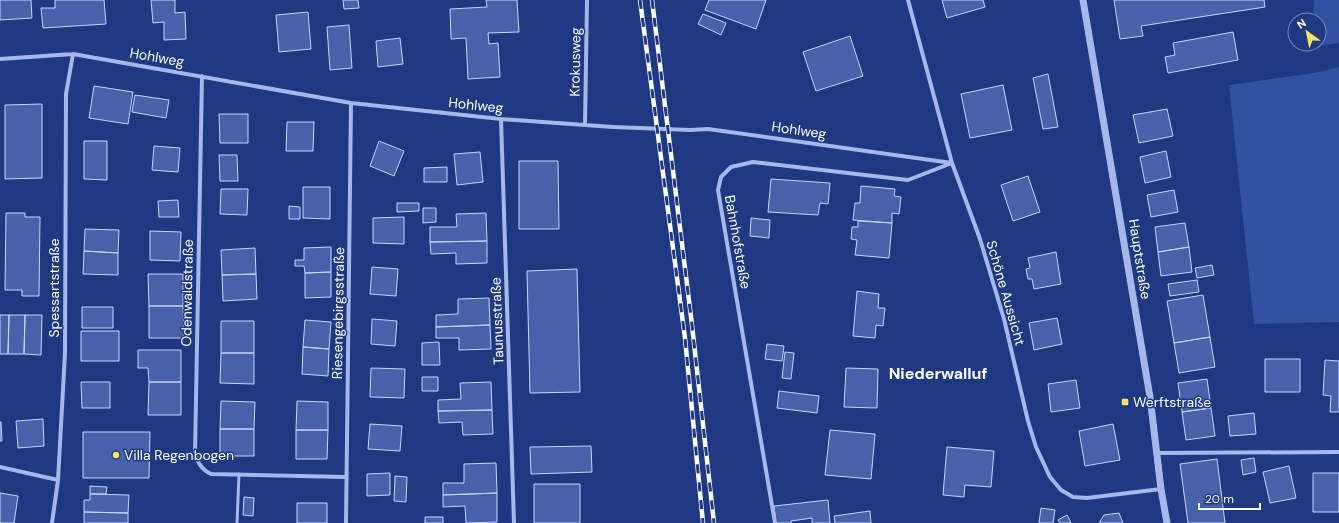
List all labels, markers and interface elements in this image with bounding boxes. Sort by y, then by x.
north arrow [1287,12,1327,52]
text: N [1294,16,1309,32]
street label: Krokusweg [565,27,585,97]
street label: Hohlweg [128,43,186,71]
street label: Hohlweg [448,93,505,117]
street label: Hohlweg [770,117,828,143]
street label: Bahnhofstraße [721,194,755,290]
street label: Hauptstraße [1125,218,1155,301]
street label: Spessartstraße [45,238,63,338]
street label: Schöne Aussicht [982,238,1030,348]
street label: Odenwaldstraße [177,239,197,347]
street label: Riesengebirgsstraße [328,247,348,379]
street label: Taunusstraße [486,277,508,365]
district label: Niederwalluf [889,363,987,384]
place label: Werftstraße [1133,393,1211,411]
marker: Werftstraße [1120,397,1130,407]
place label: Villa Regenbogen [124,446,234,464]
marker: Villa Regenbogen [111,450,121,460]
scale bar [1199,485,1260,511]
text: 20 m [1205,491,1234,507]

